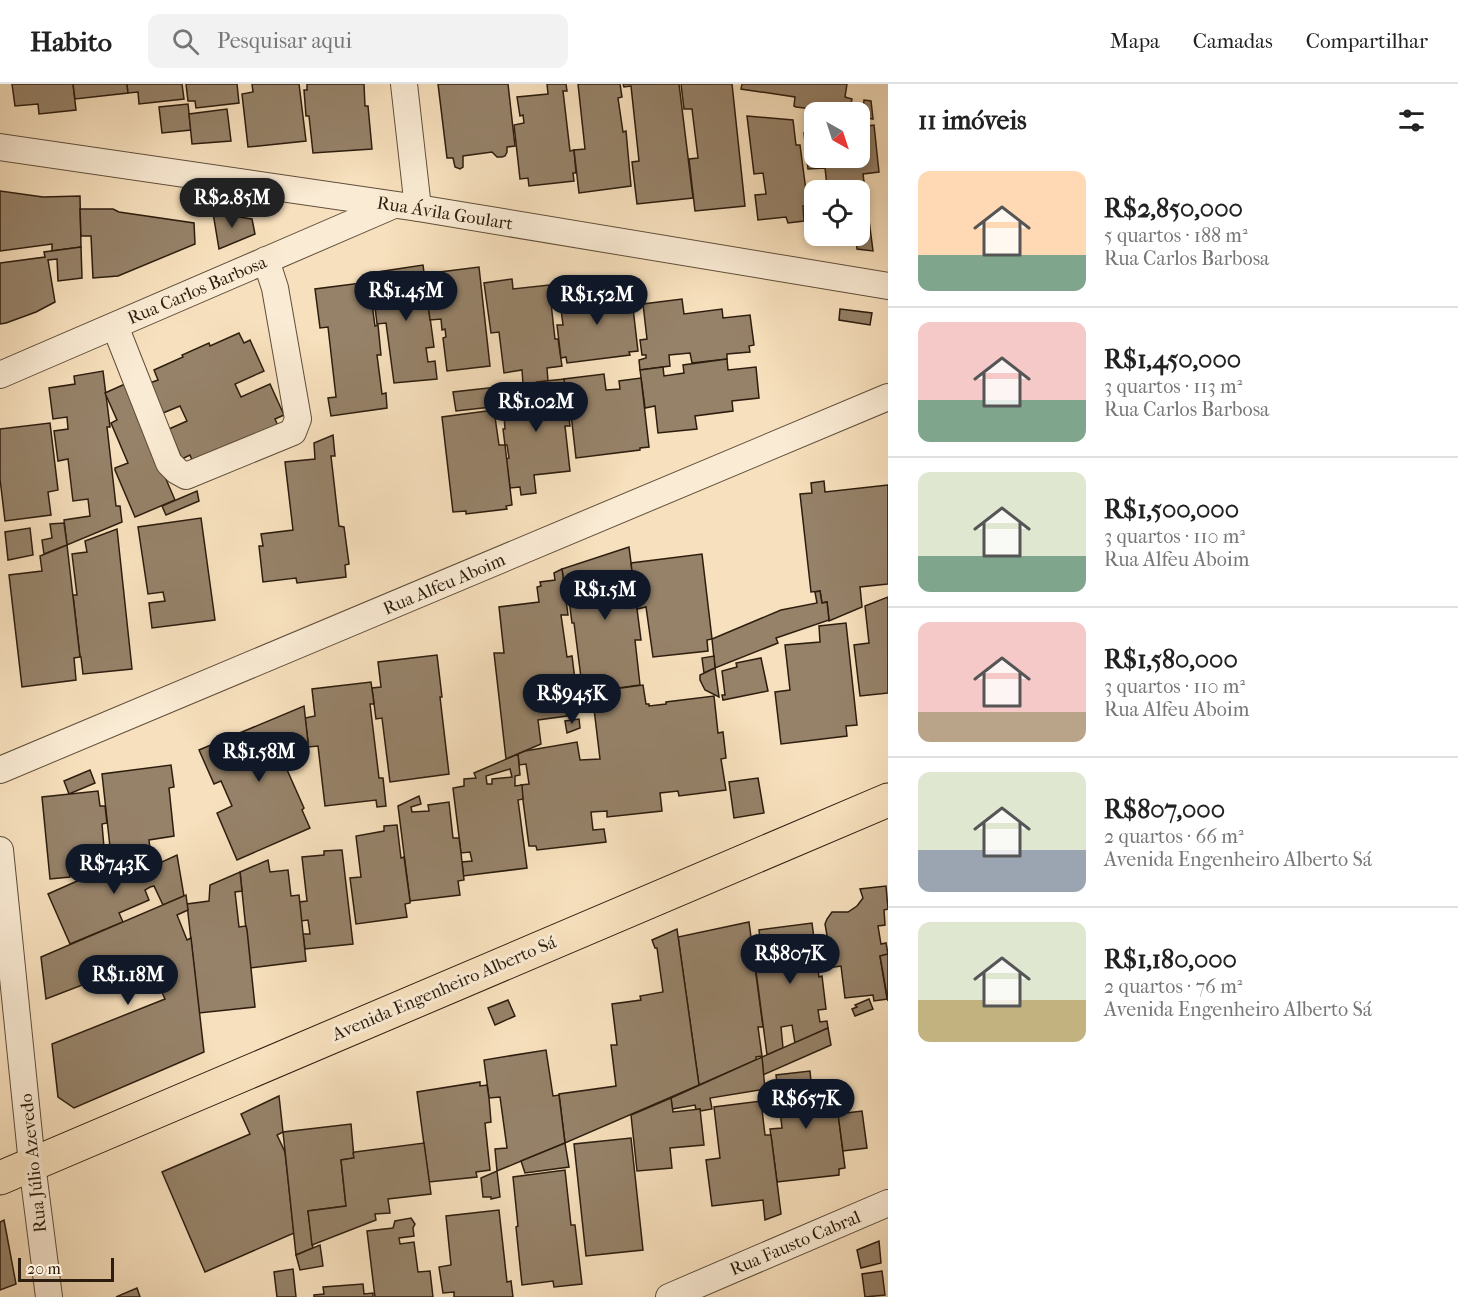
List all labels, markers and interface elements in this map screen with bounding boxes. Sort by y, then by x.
search box [148,14,568,68]
text: Habito [30,25,112,58]
icon: search [169,25,202,58]
text: Pesquisar aqui [217,28,352,54]
text: Mapa [1110,29,1160,53]
text: Camadas [1193,29,1273,53]
text: Compartilhar [1306,29,1428,53]
north arrow [804,102,870,168]
map controls [804,102,870,246]
icon: filters [1395,104,1428,137]
text: 11 imóveis [918,105,1027,136]
pin: R$2.85M [177,178,287,229]
button: locate [804,180,870,246]
text: R$2.85M [194,186,270,209]
street label: Rua Ávila Goulart [375,191,515,235]
text: R$2,850,000 [1104,193,1243,224]
icon: home [966,195,1038,267]
text: 5 quartos · 188 m² [1104,224,1248,247]
text: Rua Carlos Barbosa [1104,247,1269,270]
street label: Rua Carlos Barbosa [125,251,270,329]
pin: R$1.45M [351,271,461,322]
pin: R$1.52M [542,275,652,326]
text: R$1.45M [368,279,444,302]
text: R$1.52M [561,283,633,306]
text: R$1,450,000 [1104,344,1241,375]
icon: home [966,346,1038,418]
text: 3 quartos · 113 m² [1104,375,1242,398]
pin: R$1.02M [481,382,591,433]
text: R$1.02M [498,390,574,413]
text: Rua Carlos Barbosa [1104,398,1269,421]
text: R$1,500,000 [1104,494,1239,525]
icon: home [966,496,1038,568]
text: 3 quartos · 110 m² [1104,525,1245,548]
text: Rua Alfeu Aboim [1104,548,1249,571]
street label: Rua Alfeu Aboim [380,549,508,620]
pin: R$1.5M [556,570,654,621]
text: R$1.5M [574,578,636,601]
text: R$1,580,000 [1104,644,1238,675]
icon: home [966,646,1038,718]
pin: R$945K [523,674,621,725]
text: 3 quartos · 110 m² [1104,675,1245,698]
text: R$945K [537,682,607,705]
text: Rua Alfeu Aboim [1104,698,1249,721]
pin: R$1.58M [204,732,314,783]
text: R$1.58M [223,740,295,763]
text: R$807,000 [1104,794,1225,825]
icon: home [966,796,1038,868]
text: 2 quartos · 66 m² [1104,825,1244,848]
pin: R$743K [65,844,163,895]
text: Avenida Engenheiro Alberto Sá [1104,848,1372,871]
text: R$743K [79,852,149,875]
street label: Avenida Engenheiro Alberto Sá [328,931,560,1046]
pin: R$807K [741,934,839,985]
text: R$807K [755,942,825,965]
text: R$1,180,000 [1104,944,1237,975]
icon: home [966,946,1038,1018]
pin: R$1.18M [73,955,183,1006]
text: R$1.18M [92,963,164,986]
text: 2 quartos · 76 m² [1104,975,1242,998]
text: Avenida Engenheiro Alberto Sá [1104,998,1372,1021]
pin: R$657K [757,1079,855,1130]
text: R$657K [771,1087,841,1110]
street label: Rua Júlio Azevedo [16,1092,51,1234]
street label: Rua Fausto Cabral [727,1206,864,1280]
scale bar [18,1255,114,1282]
text: 20 m [27,1259,61,1278]

